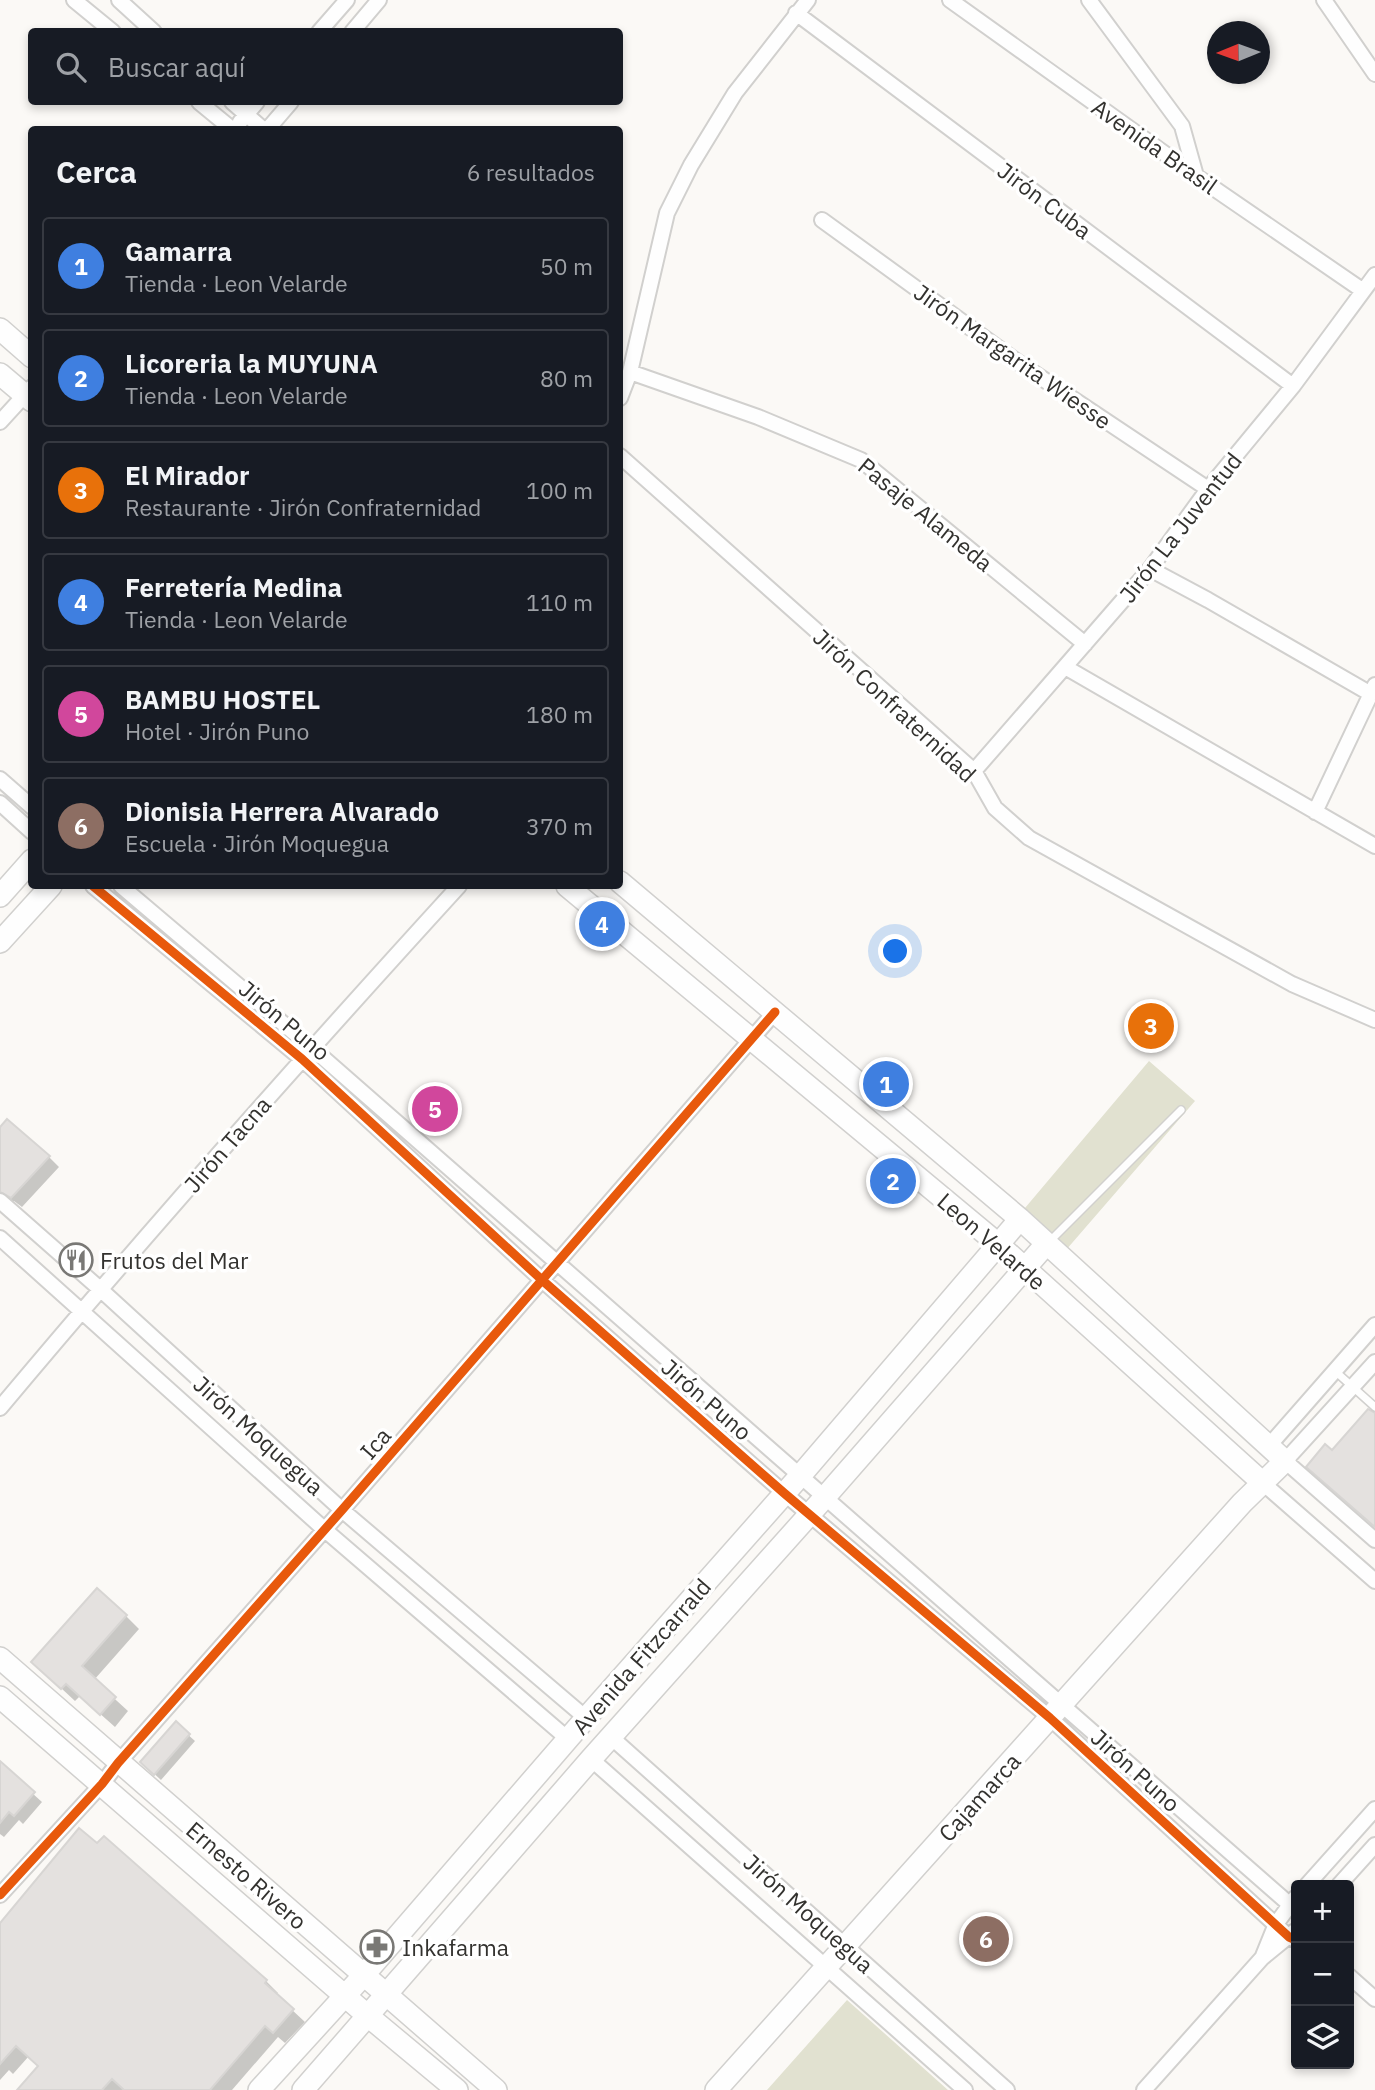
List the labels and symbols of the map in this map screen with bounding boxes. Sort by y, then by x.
north arrow [1207,21,1270,84]
street label: Avenida Brasil [1086,92,1224,200]
street label: Jirón Cuba [992,155,1098,245]
street label: Jirón Margarita Wiesse [908,277,1118,435]
street label: Jirón La Juventud [1112,446,1248,608]
street label: Pasaje Alameda [852,450,1000,578]
street label: Jirón Confraternidad [807,622,983,788]
pin: 4 [579,898,625,950]
your location [878,934,912,968]
street label: Jirón Puno [233,973,337,1067]
pin: 3 [1128,1000,1174,1052]
pin: 1 [863,1058,909,1110]
pin: 5 [412,1083,458,1135]
street label: Jirón Tacna [177,1090,277,1198]
pin: 2 [870,1155,916,1207]
street label: Leon Velarde [932,1186,1052,1296]
restaurant icon: Frutos del Mar [57,1241,95,1279]
place label: Frutos del Mar [100,1245,249,1275]
street label: Jirón Puno [656,1352,758,1446]
street label: Jirón Moquegua [188,1369,330,1501]
street label: Ica [353,1421,397,1465]
street label: Avenida Fitzcarrald [565,1572,717,1740]
street label: Jirón Puno [1085,1722,1187,1818]
street label: Cajamarca [931,1746,1027,1848]
street label: Ernesto Rivero [180,1814,314,1936]
street label: Jirón Moquegua [738,1847,880,1979]
pin: 6 [963,1913,1009,1965]
pharmacy icon: Inkafarma [358,1928,396,1966]
place label: Inkafarma [402,1932,509,1962]

